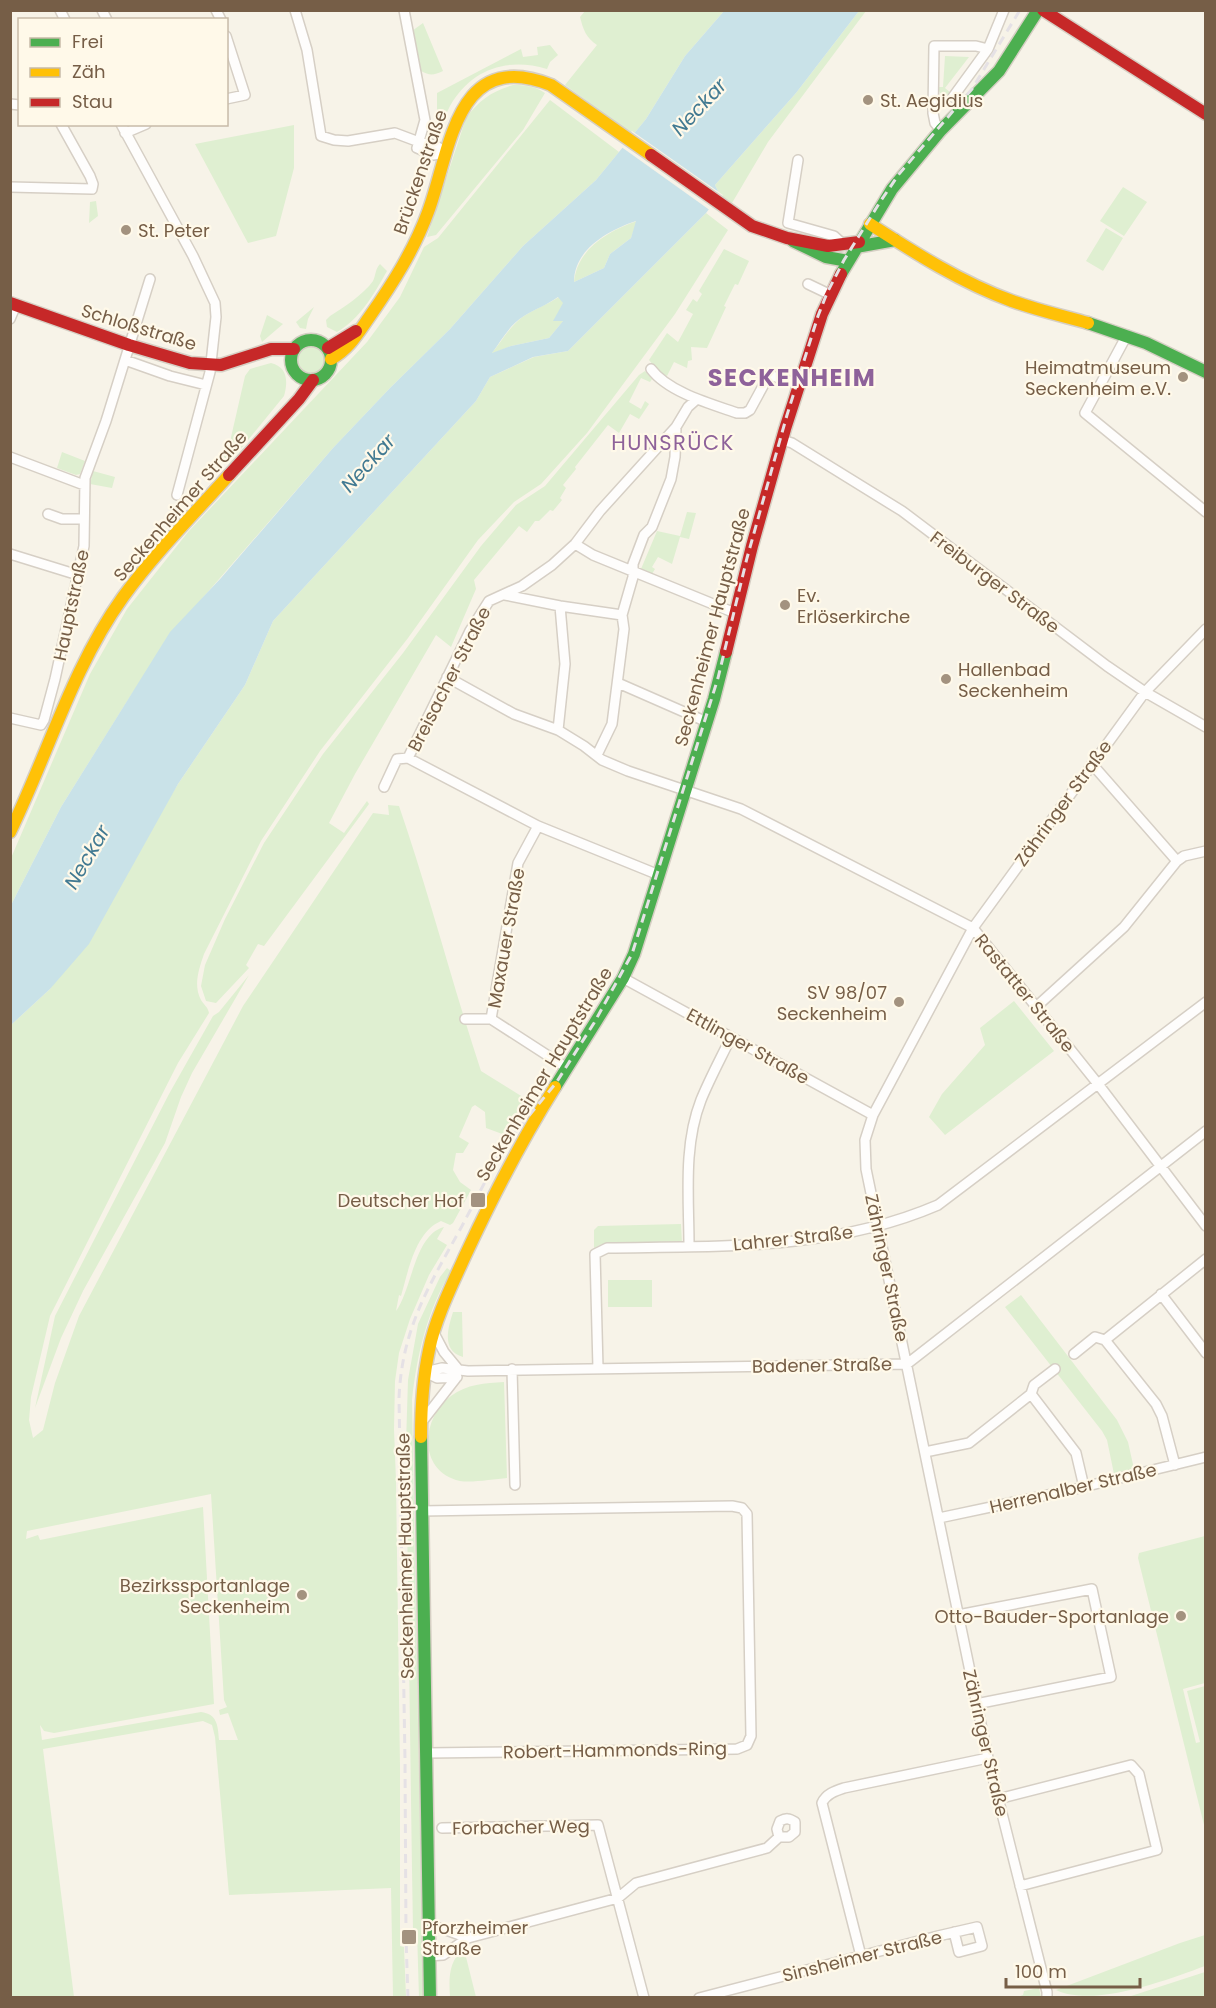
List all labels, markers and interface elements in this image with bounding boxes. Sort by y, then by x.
legend [18,18,228,126]
text: Frei [72,29,103,54]
text: Zäh [72,59,105,84]
water label: Neckar [665,72,733,142]
place label: St. Aegidius [880,88,983,113]
text: Stau [72,89,113,114]
marker: St. Aegidius [861,93,875,107]
street label: Brückenstraße [387,106,453,238]
place label: St. Peter [138,218,210,243]
marker: St. Peter [119,223,133,237]
street label: Schloßstraße [78,298,200,356]
place label: Heimatmuseum Seckenheim e.V. [1025,355,1171,401]
district label: SECKENHEIM [708,361,876,394]
marker: Heimatmuseum Seckenheim e.V. [1176,370,1190,384]
street label: Seckenheimer Straße [107,425,253,587]
water label: Neckar [334,427,402,498]
district label: HUNSRÜCK [611,428,735,457]
street label: Seckenheimer Hauptstraße [668,505,756,749]
street label: Freiburger Straße [925,525,1065,639]
street label: Hauptstraße [47,547,95,663]
place label: Ev. Erlöserkirche [797,583,910,629]
marker: Ev. Erlöserkirche [778,598,792,612]
street label: Breisacher Straße [402,602,496,756]
place label: Hallenbad Seckenheim [958,657,1068,703]
marker: Hallenbad Seckenheim [939,672,953,686]
street label: Zähringer Straße [1009,735,1117,871]
water label: Neckar [57,819,117,894]
street label: Maxauer Straße [481,866,531,1010]
street label: Rastatter Straße [969,928,1081,1058]
street label: Seckenheimer Hauptstraße [470,962,618,1186]
place label: SV 98/07 Seckenheim [777,980,887,1026]
marker: SV 98/07 Seckenheim [892,995,906,1009]
street label: Ettlinger Straße [682,1002,814,1090]
place label: Deutscher Hof [338,1188,464,1213]
marker: Deutscher Hof [469,1191,487,1209]
street label: Zähringer Straße [859,1192,915,1344]
street label: Lahrer Straße [732,1219,854,1257]
street label: Badener Straße [752,1351,892,1379]
street label: Seckenheimer Hauptstraße [390,1433,420,1679]
street label: Herrenalber Straße [987,1457,1159,1519]
place label: Bezirkssportanlage Seckenheim [120,1573,290,1619]
marker: Bezirkssportanlage Seckenheim [295,1588,309,1602]
place label: Otto-Bauder-Sportanlage [934,1604,1169,1629]
marker: Otto-Bauder-Sportanlage [1174,1609,1188,1623]
street label: Zähringer Straße [957,1667,1015,1819]
street label: Robert-Hammonds-Ring [503,1736,727,1764]
street label: Forbacher Weg [452,1813,590,1841]
place label: Pforzheimer Straße [422,1915,529,1961]
street label: Sinsheimer Straße [780,1924,944,1988]
marker: Pforzheimer Straße [400,1928,418,1946]
scale bar [1006,1951,1140,1989]
text: 100 m [1015,1959,1067,1984]

